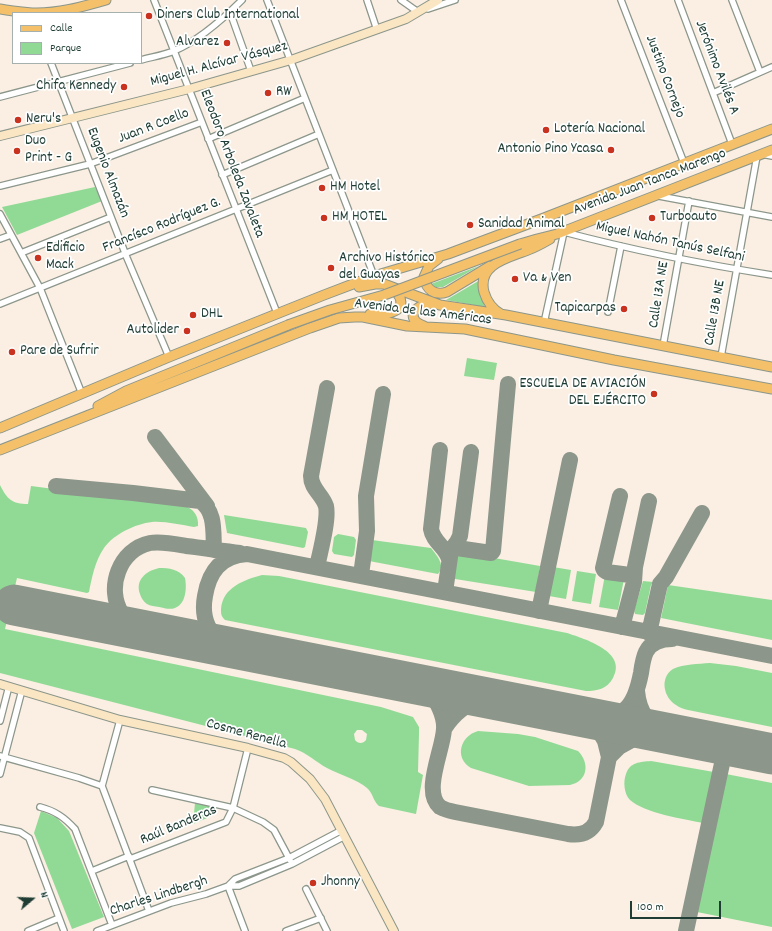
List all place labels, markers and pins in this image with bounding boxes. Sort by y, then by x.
place label: Diners Club International [157,7,299,25]
marker: Diners Club International [144,11,154,21]
place label: Alvarez [176,34,219,52]
marker: Alvarez [222,38,232,48]
place label: Chifa Kennedy [36,78,116,96]
marker: Chifa Kennedy [119,82,129,92]
place label: RW [276,84,292,102]
marker: RW [263,88,273,98]
place label: Neru's [26,111,61,129]
marker: Neru's [13,115,23,125]
place label: Lotería Nacional [554,121,645,139]
marker: Lotería Nacional [541,125,551,135]
place label: Duo Print - G [25,133,72,168]
place label: Antonio Pino Ycasa [497,141,603,159]
marker: Antonio Pino Ycasa [606,145,616,155]
marker: Duo Print - G [12,146,22,156]
place label: HM Hotel [330,179,380,197]
marker: HM Hotel [317,183,327,193]
place label: HM HOTEL [332,209,387,227]
place label: Turboauto [660,209,717,227]
marker: HM HOTEL [319,213,329,223]
marker: Turboauto [647,213,657,223]
place label: Sanidad Animal [478,216,565,234]
marker: Sanidad Animal [465,220,475,230]
place label: Edificio Mack [46,240,85,275]
place label: Archivo Histórico del Guayas [339,250,435,285]
marker: Edificio Mack [33,253,43,263]
marker: Archivo Histórico del Guayas [326,263,336,273]
place label: Va & Ven [523,270,571,288]
marker: Va & Ven [510,274,520,284]
place label: Tapicarpas [554,300,616,318]
marker: Tapicarpas [619,304,629,314]
place label: DHL [201,306,223,324]
marker: DHL [188,310,198,320]
place label: Autolider [127,322,179,340]
marker: Autolider [182,326,192,336]
place label: Pare de Sufrir [20,343,99,361]
marker: Pare de Sufrir [7,347,17,357]
place label: ESCUELA DE AVIACIÓN DEL EJÉRCITO [520,376,646,411]
marker: ESCUELA DE AVIACIÓN DEL EJÉRCITO [649,389,659,399]
place label: Jhonny [321,874,360,892]
marker: Jhonny [308,878,318,888]

